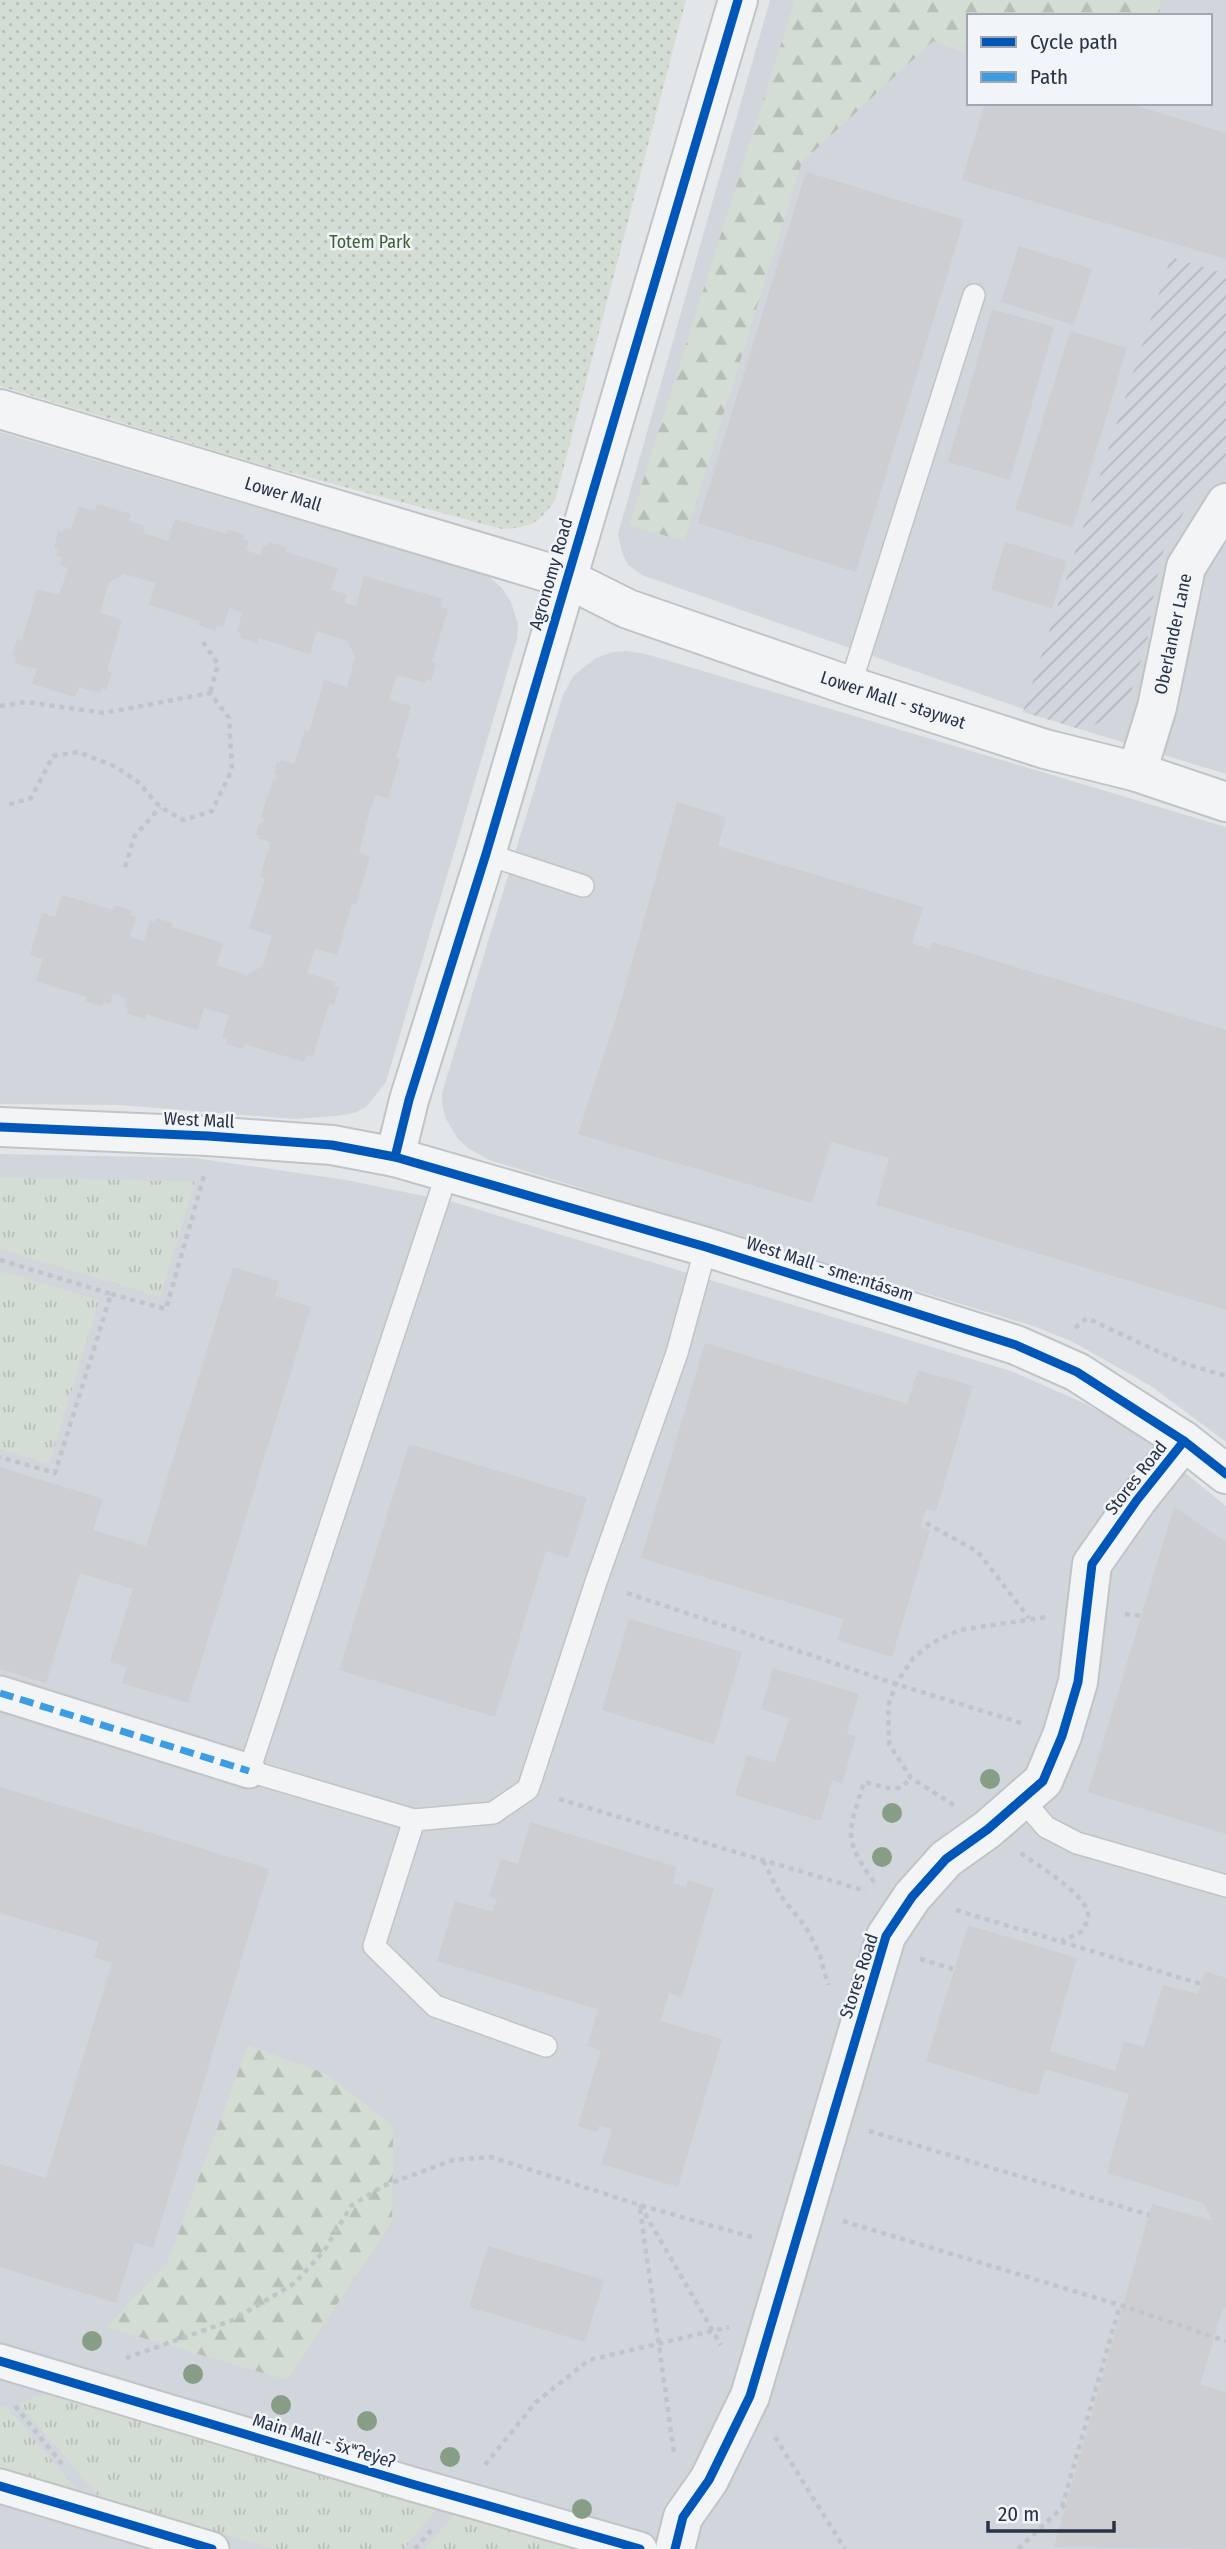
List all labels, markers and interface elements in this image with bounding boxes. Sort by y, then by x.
legend [967,14,1212,105]
text: Cycle path [1030,29,1118,55]
text: Path [1030,64,1068,90]
park label: Totem Park [329,231,411,253]
street label: Lower Mall [242,472,324,516]
street label: Agronomy Road [525,515,577,633]
street label: Oberlander Lane [1149,571,1197,697]
street label: Lower Mall - stəywət [818,666,968,734]
street label: West Mall [163,1107,235,1133]
street label: West Mall - sme:ntásəm [744,1232,916,1306]
street label: Stores Road [1100,1437,1172,1519]
street label: Stores Road [835,1931,883,2021]
street label: Main Mall - šxʷʔey̓eʔ [250,2409,398,2473]
scale bar [988,2490,1114,2534]
text: 20 m [998,2501,1039,2527]

